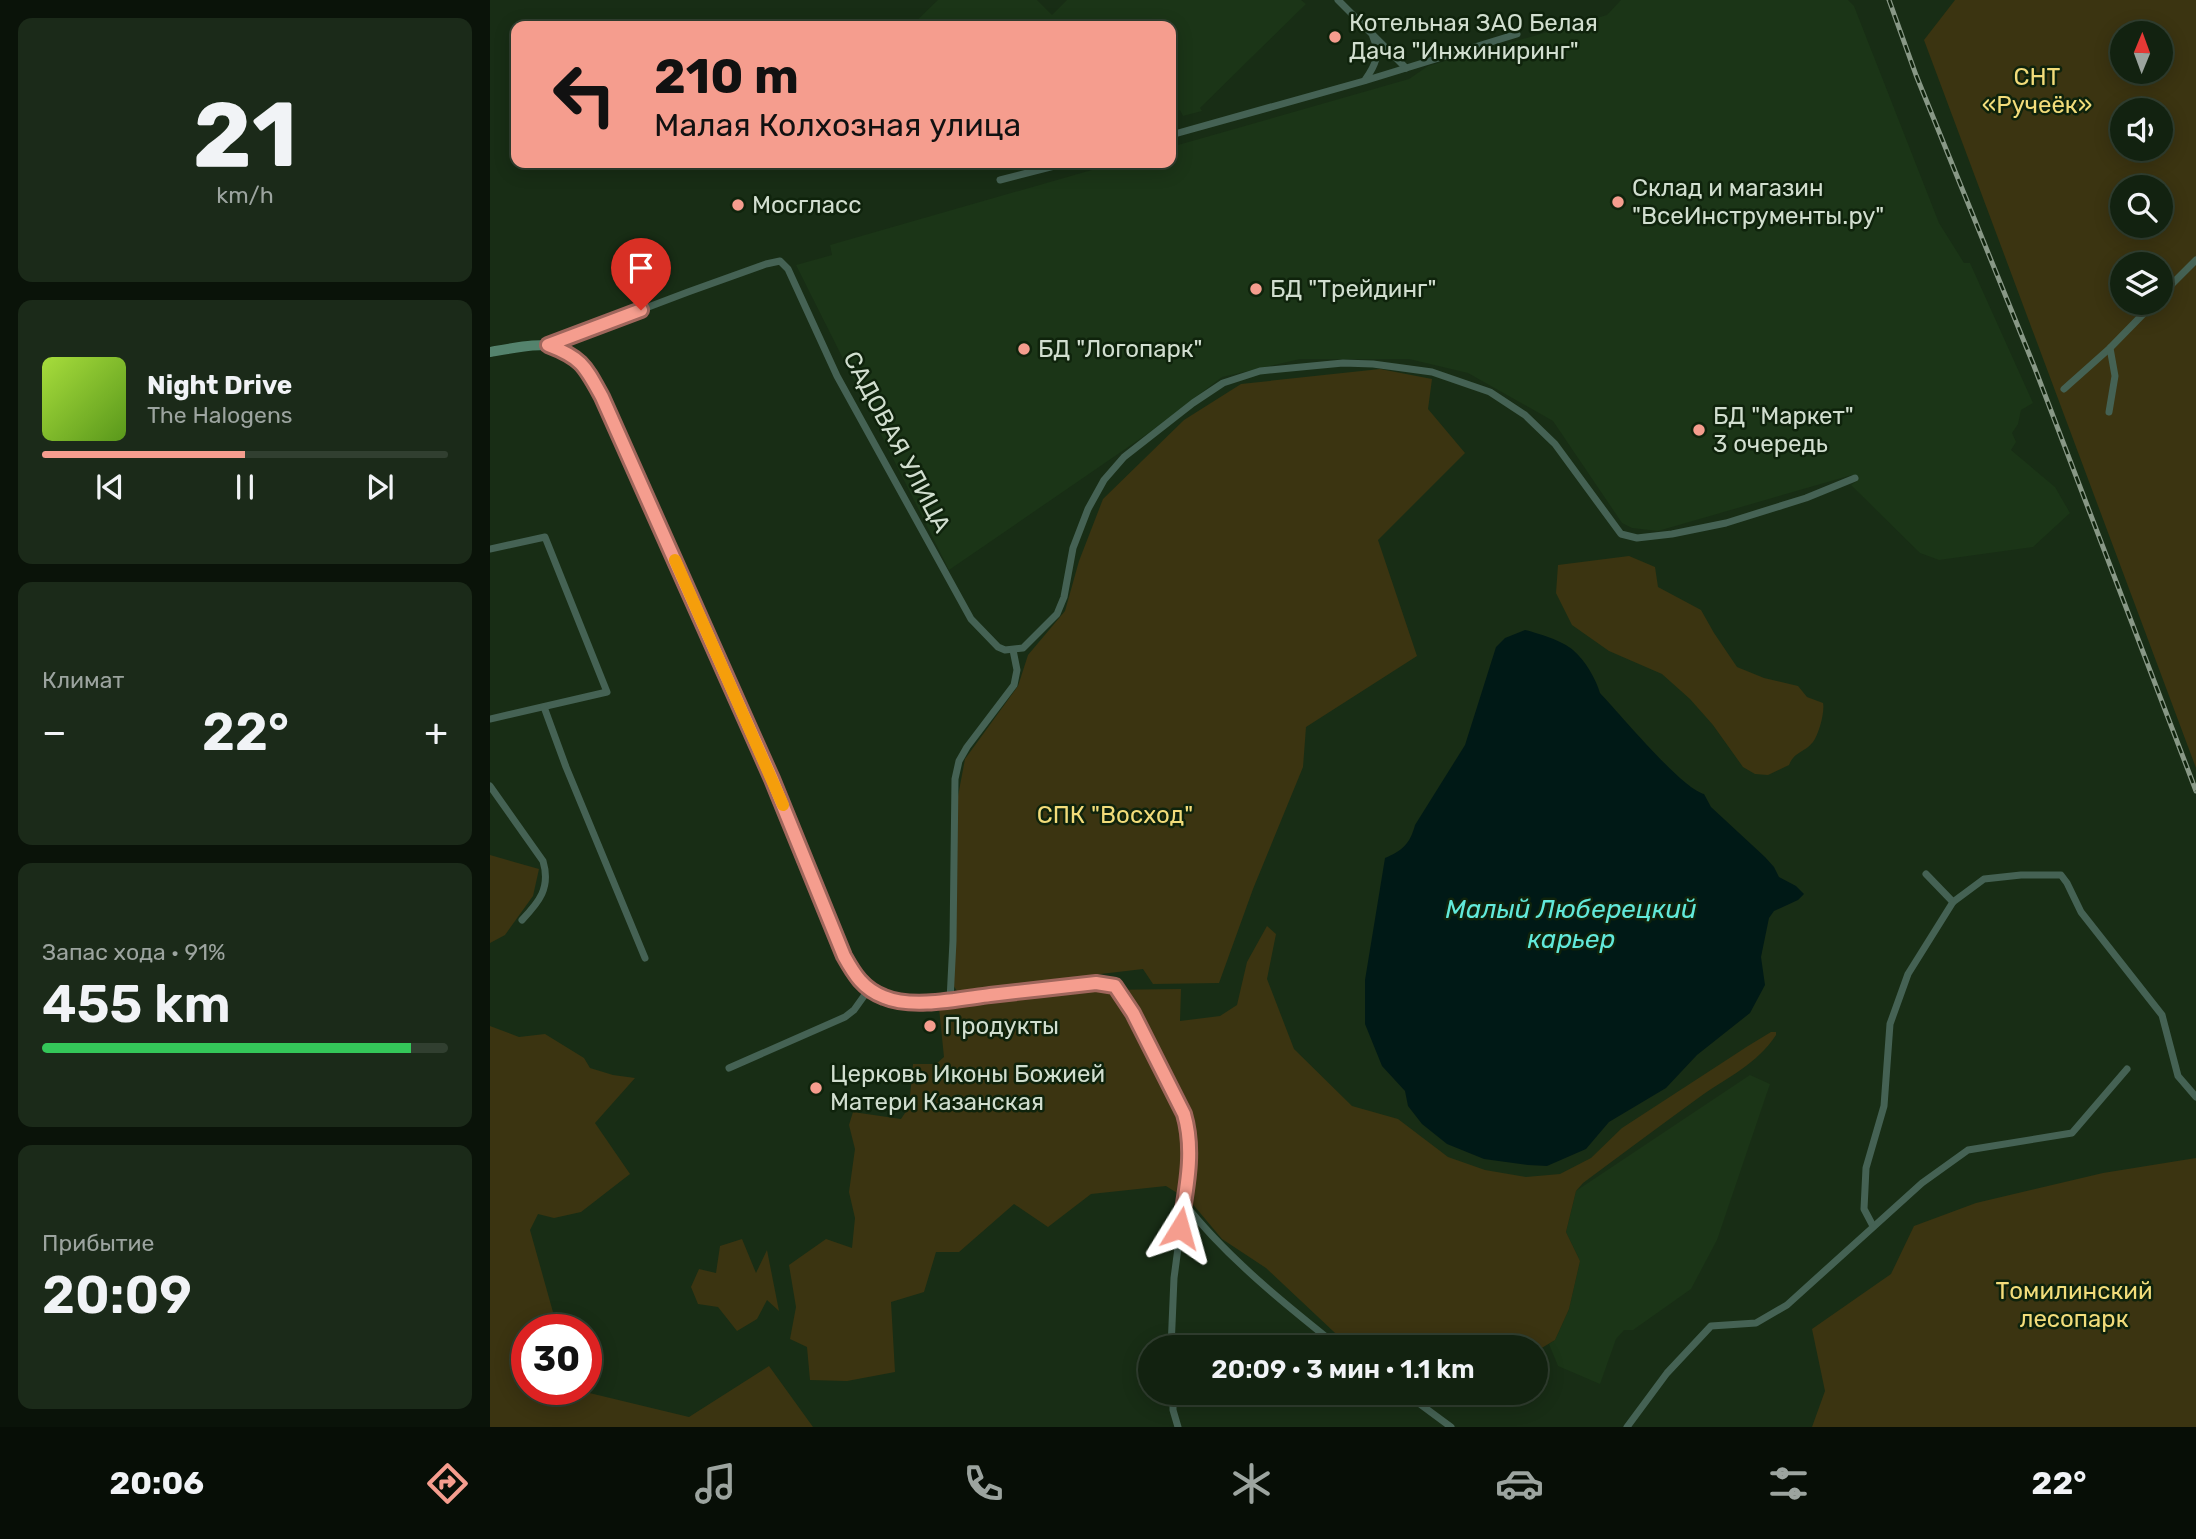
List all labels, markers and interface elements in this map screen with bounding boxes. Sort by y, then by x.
place label: Котельная ЗАО Белая Дача "Инжиниринг" [1349,9,1598,65]
north arrow [2110,21,2174,84]
map controls [2110,21,2173,315]
marker: Котельная ЗАО Белая Дача "Инжиниринг" [1327,29,1343,45]
text: 210 m [654,47,799,105]
icon: left [539,49,630,140]
park label: СНТ «Ручеёк» [1982,63,2092,119]
text: 21 [193,81,297,189]
button: sound [2110,98,2173,161]
text: Малая Колхозная улица [654,106,1021,144]
place label: Склад и магазин "ВсеИнструменты.ру" [1632,174,1884,230]
button: search [2110,175,2173,238]
text: km/h [216,181,274,209]
place label: Мосгласс [752,191,861,219]
marker: Склад и магазин "ВсеИнструменты.ру" [1610,194,1626,210]
marker: Мосгласс [730,197,746,213]
pin [611,238,671,310]
icon: arrive [622,249,660,287]
button: layers [2110,252,2173,315]
place label: БД "Трейдинг" [1270,275,1436,303]
marker: БД "Трейдинг" [1248,281,1264,297]
place label: БД "Логопарк" [1038,335,1203,363]
marker: БД "Логопарк" [1016,341,1032,357]
street label: САДОВАЯ УЛИЦА [837,347,957,537]
text: Night Drive [147,370,292,401]
text: The Halogens [147,401,293,429]
place label: БД "Маркет" 3 очередь [1713,402,1854,458]
marker: БД "Маркет" 3 очередь [1691,422,1707,438]
icon: previous [91,468,129,506]
icon: pause [226,468,264,506]
icon: next [361,468,399,506]
text: Климат [42,666,124,694]
text: 22° [202,701,289,763]
text: − [42,709,67,755]
text: + [424,709,448,755]
park label: СПК "Восход" [1037,801,1193,829]
water label: Малый Люберецкий карьер [1445,894,1697,955]
text: Запас хода · 91% [42,938,226,966]
text: 455 km [42,973,231,1035]
place label: Продукты [944,1012,1059,1040]
marker: Продукты [922,1018,938,1034]
place label: Церковь Иконы Божией Матери Казанская [830,1060,1105,1116]
marker: Церковь Иконы Божией Матери Казанская [808,1080,824,1096]
position arrow [1143,1191,1217,1265]
text: Прибытие [42,1229,154,1257]
text: 20:09 [42,1264,192,1326]
park label: Томилинский лесопарк [1995,1277,2153,1333]
speed limit sign: 30 [511,1314,602,1405]
text: 20:09 · 3 мин · 1.1 km [1211,1354,1475,1385]
icon: directions [423,1459,472,1508]
icon: music [691,1459,740,1508]
icon: phone [959,1459,1008,1508]
icon: climate [1227,1459,1276,1508]
icon: car [1495,1459,1544,1508]
icon: filters [1764,1459,1813,1508]
text: 20:06 [110,1464,204,1502]
text: 22° [2032,1464,2086,1502]

